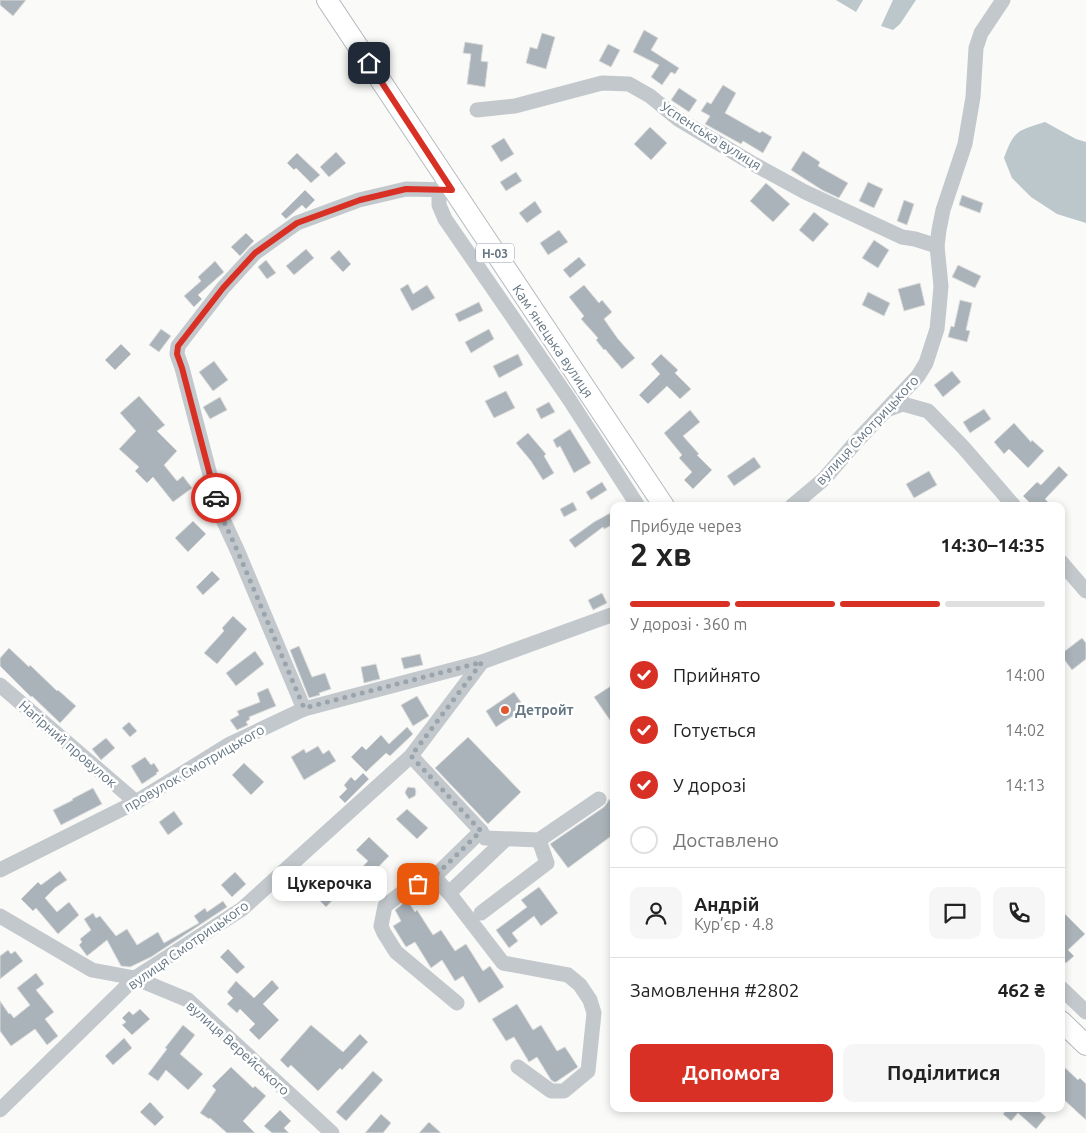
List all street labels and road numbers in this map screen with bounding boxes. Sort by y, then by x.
street label: Успенська вулиця [658,99,764,173]
road number: Н-03 [476,244,514,262]
street label: Камʼянецька вулиця [509,281,597,401]
street label: вулиця Смотрицького [812,372,922,488]
street label: Нагірний провулок [16,697,120,791]
street label: провулок Смотрицького [121,721,267,815]
street label: вулиця Смотрицького [125,897,251,993]
street label: вулиця Верейського [183,998,293,1098]

